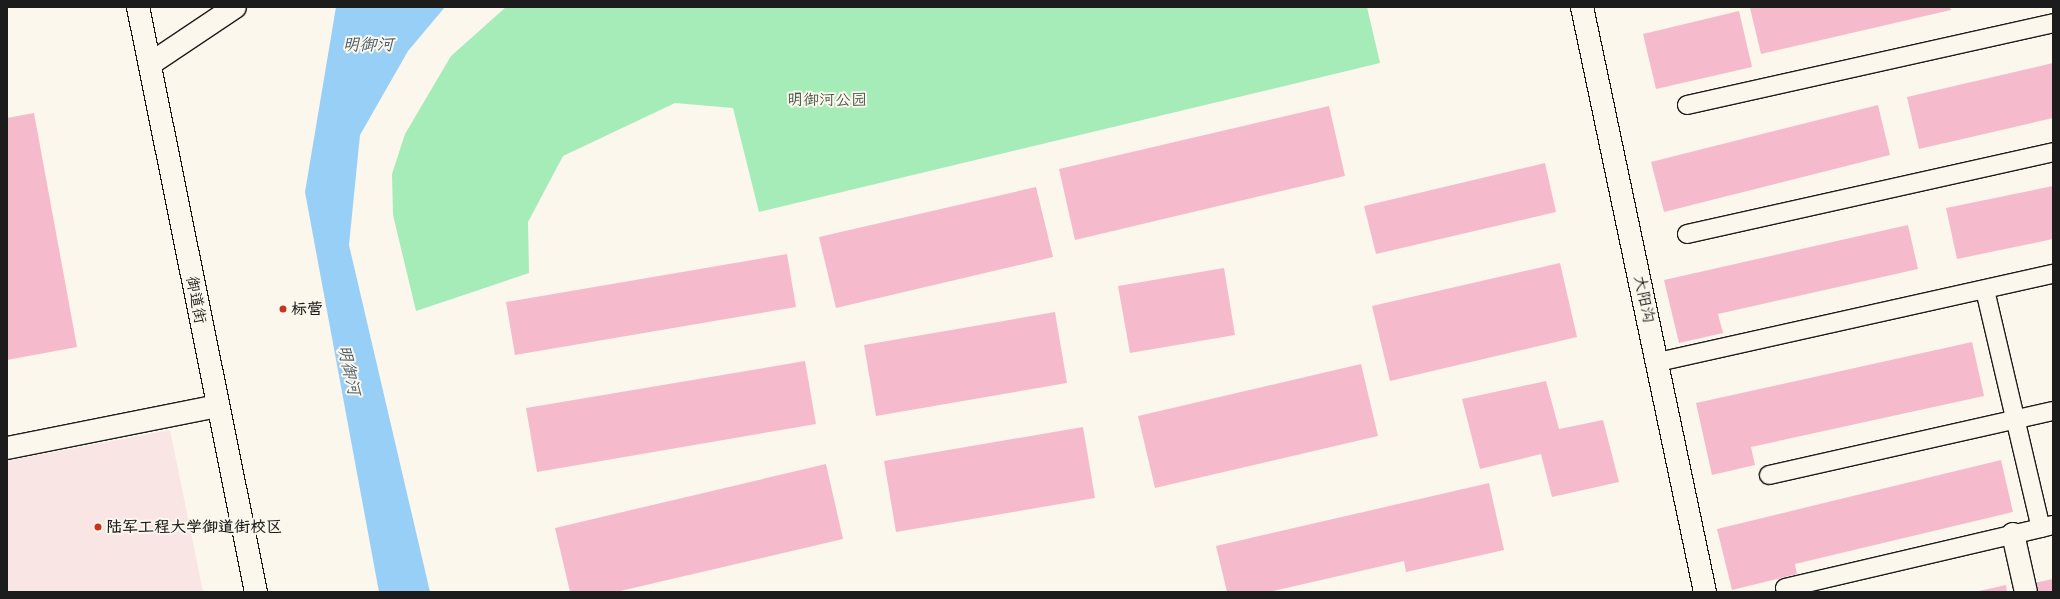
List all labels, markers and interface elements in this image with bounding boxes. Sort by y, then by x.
water label: 明御河 [343,35,393,55]
park label: 明御河公园 [787,90,867,110]
street label: 大阳沟 [1630,274,1658,324]
street label: 御道街 [182,275,210,325]
place label: 标营 [291,299,323,319]
marker: 标营 [278,304,288,314]
water label: 明御河 [333,343,365,397]
place label: 陆军工程大学御道街校区 [106,517,282,537]
marker: 陆军工程大学御道街校区 [93,522,103,532]

